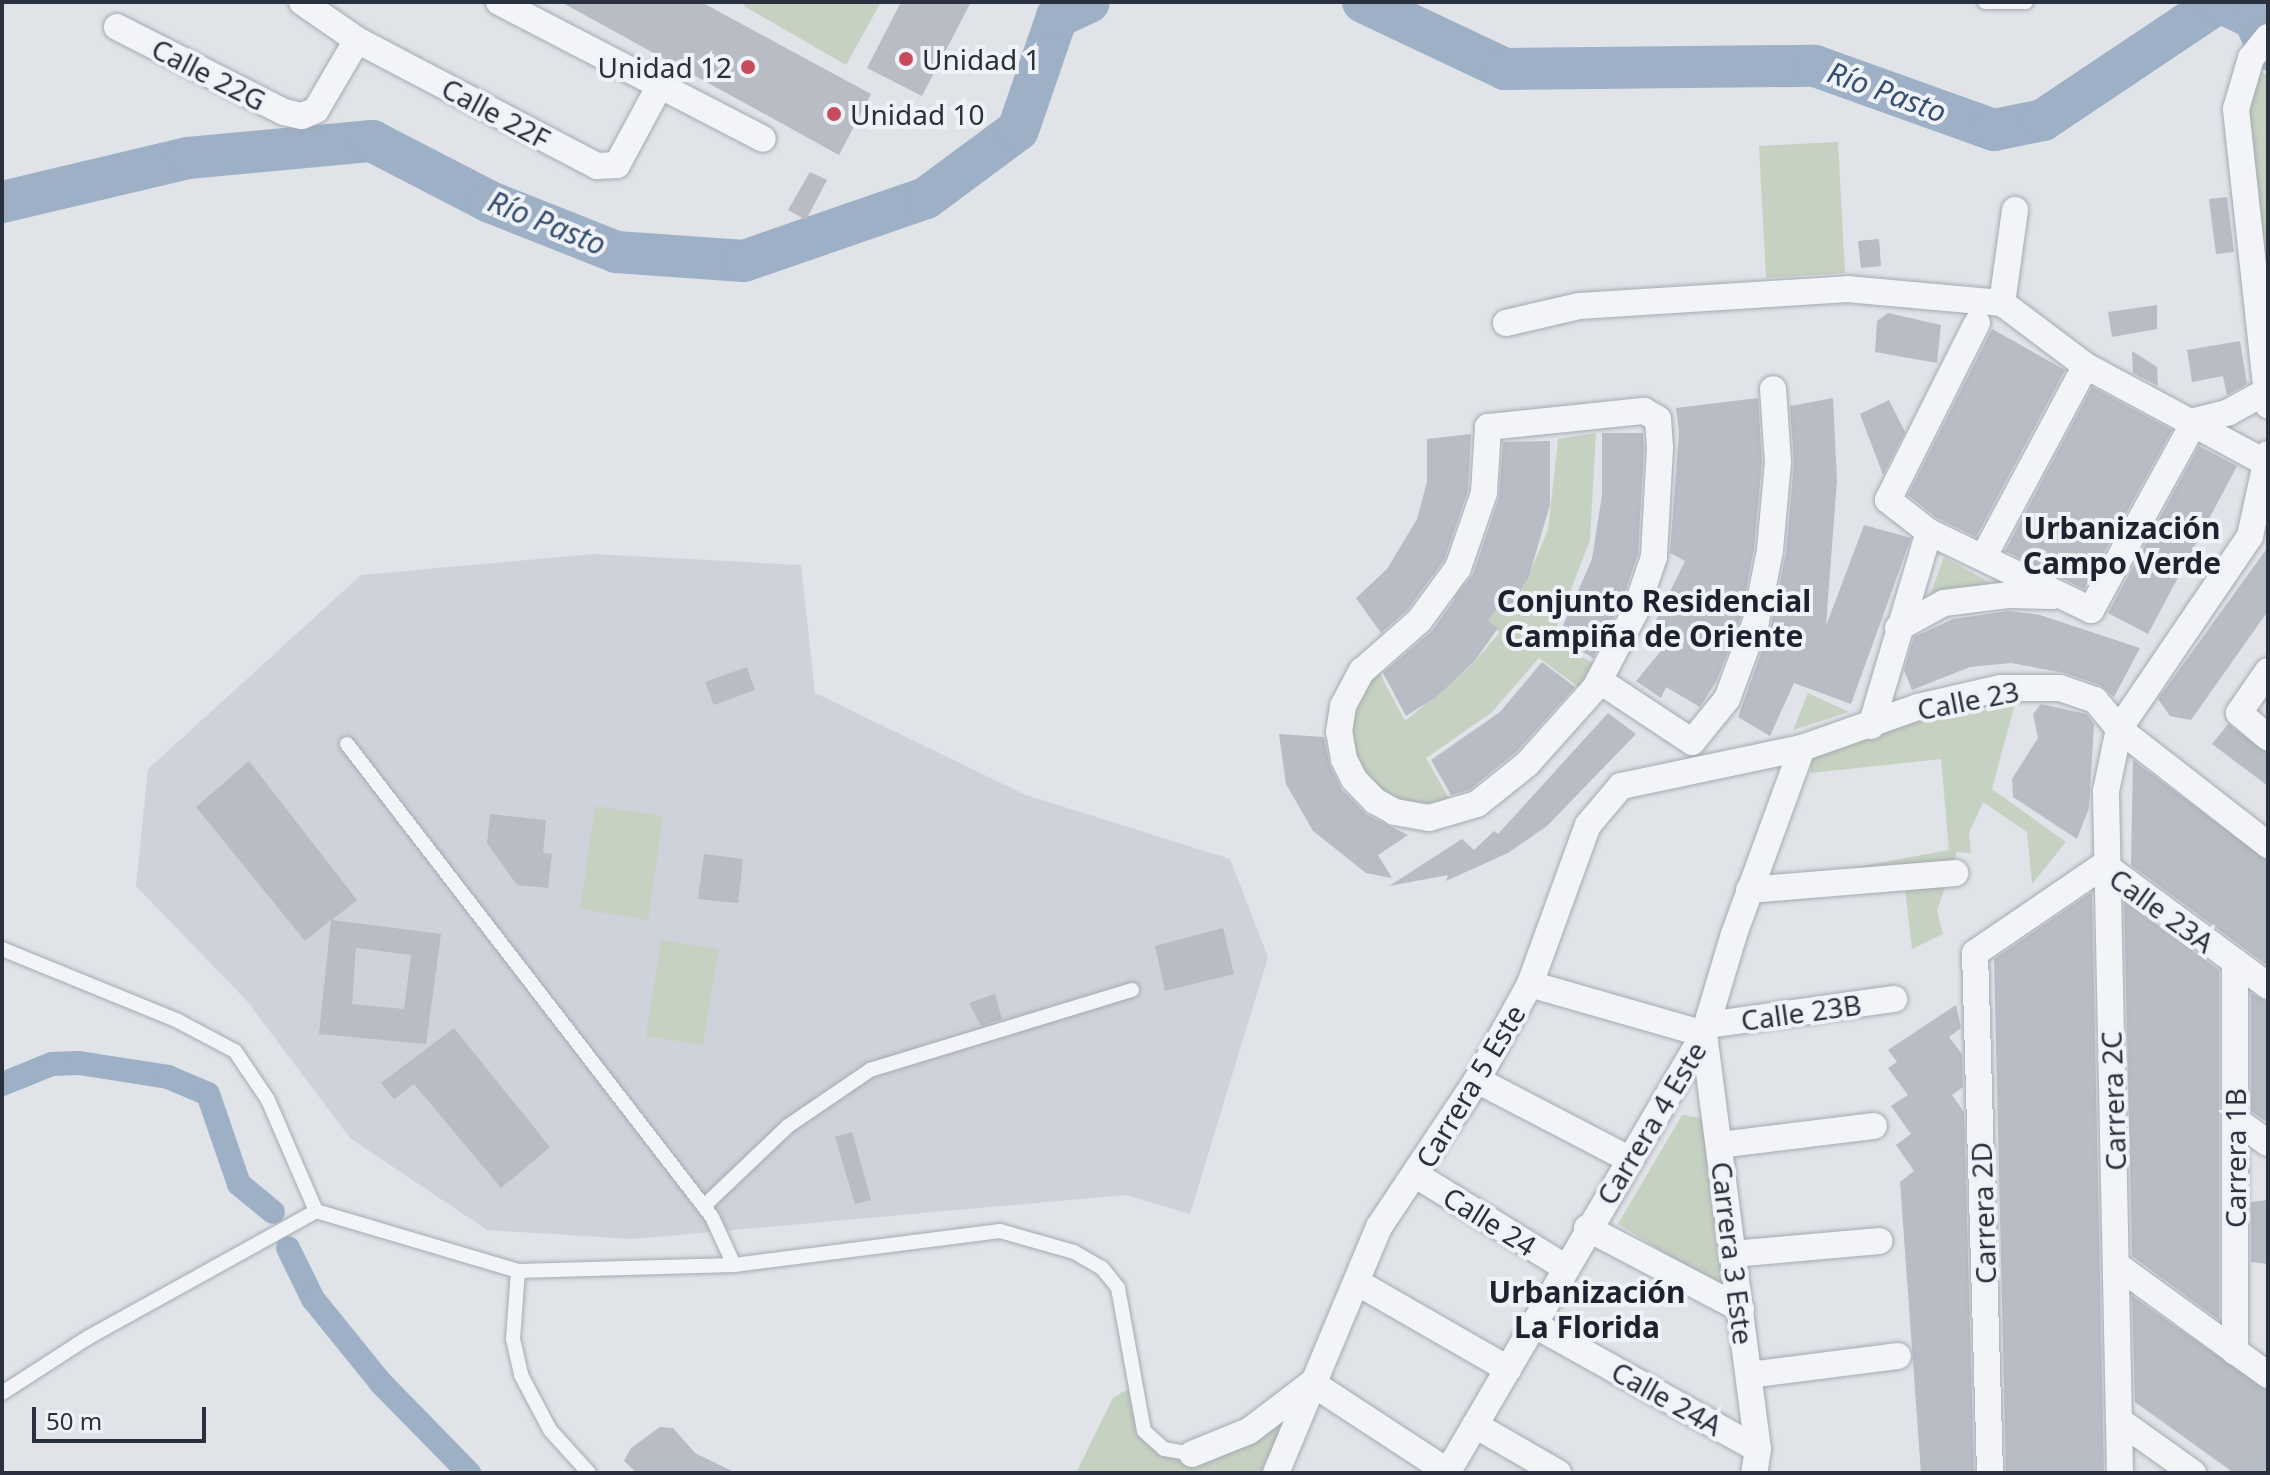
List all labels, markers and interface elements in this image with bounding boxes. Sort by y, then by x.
street label: Calle 22G [146,31,272,117]
place label: Unidad 1 [922,42,1040,76]
place label: Unidad 12 [598,50,732,84]
marker: Unidad 1 [897,50,915,68]
water label: Río Pasto [1823,54,1951,130]
marker: Unidad 12 [739,58,757,76]
street label: Calle 22F [436,71,556,155]
place label: Unidad 10 [850,97,984,131]
marker: Unidad 10 [825,105,843,123]
water label: Río Pasto [483,183,611,263]
district label: Urbanización Campo Verde [2023,510,2221,580]
district label: Conjunto Residencial Campiña de Oriente [1497,583,1811,654]
street label: Calle 23 [1914,674,2022,726]
street label: Calle 23A [2103,861,2221,959]
street label: Calle 23B [1739,987,1863,1037]
street label: Carrera 5 Este [1408,999,1532,1173]
street label: Carrera 2C [2094,1031,2132,1171]
street label: Carrera 4 Este [1589,1036,1713,1210]
street label: Carrera 1B [2218,1088,2252,1228]
street label: Carrera 2D [1964,1141,2002,1285]
street label: Carrera 3 Este [1705,1160,1761,1346]
street label: Calle 24 [1437,1179,1543,1263]
district label: Urbanización La Florida [1489,1274,1685,1344]
street label: Calle 24A [1606,1354,1728,1442]
scale bar [36,1391,210,1441]
text: 50 m [46,1404,102,1437]

